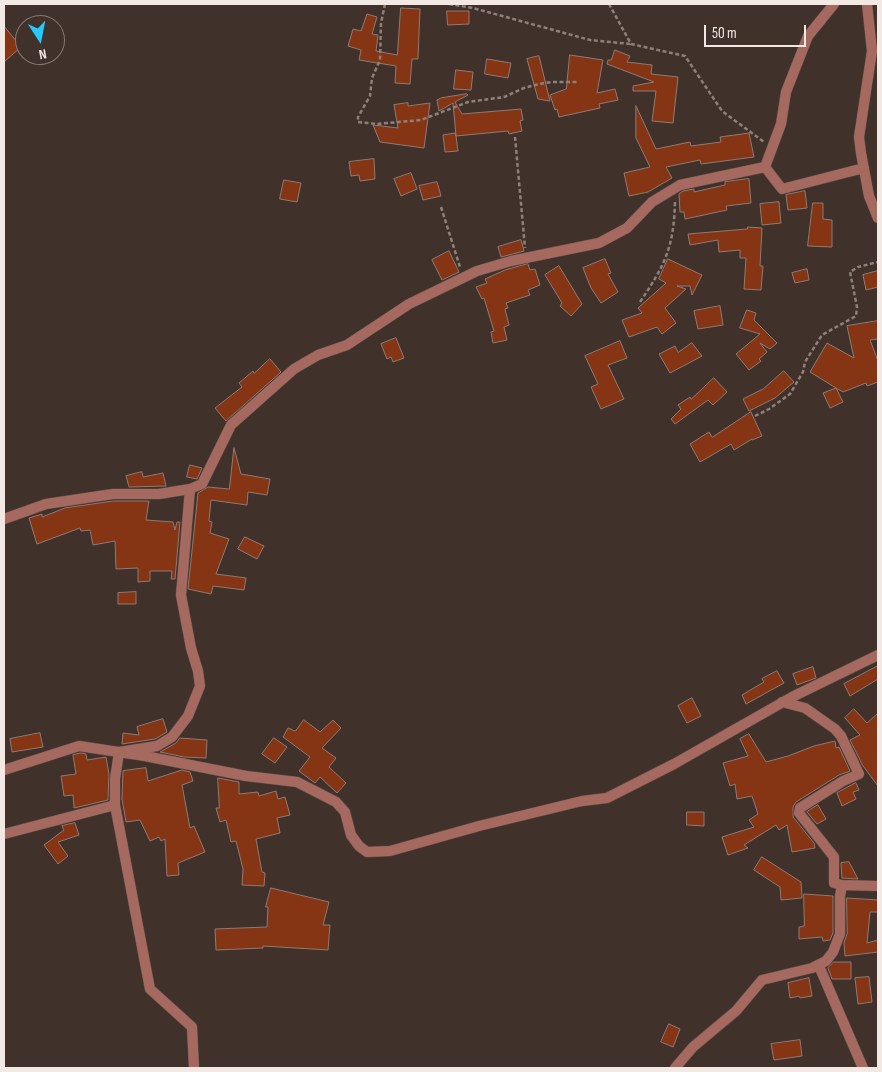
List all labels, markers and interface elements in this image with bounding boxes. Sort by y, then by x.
north arrow [15,15,65,65]
scale bar [707,15,810,47]
text: 50 m [712,24,737,43]
text: N [37,45,48,63]

